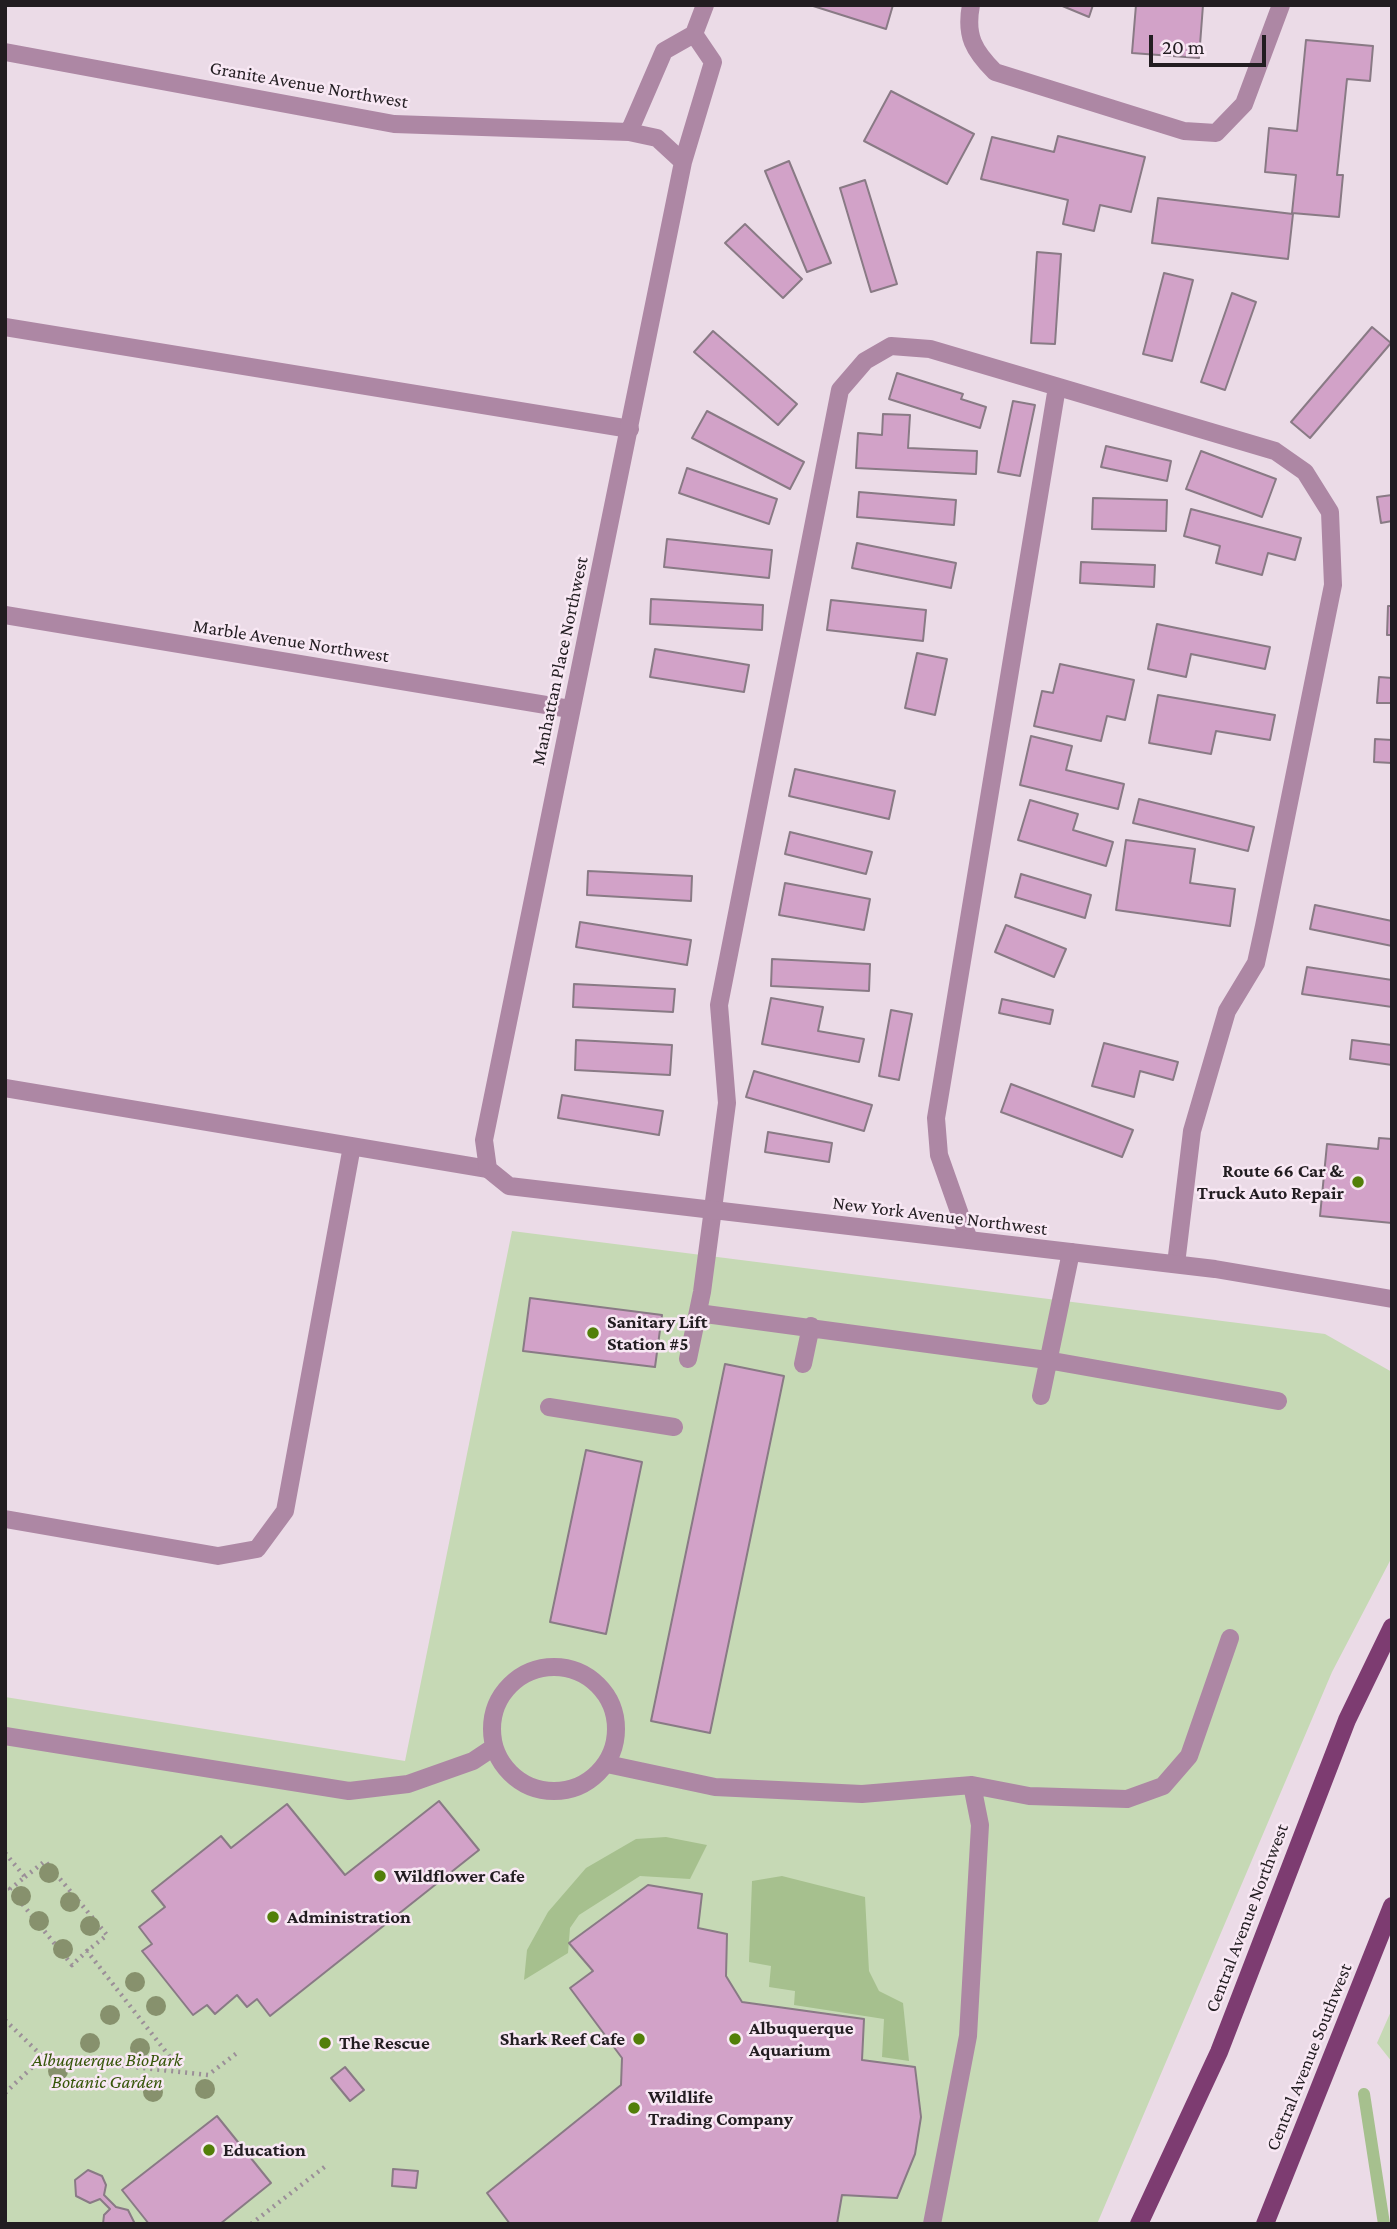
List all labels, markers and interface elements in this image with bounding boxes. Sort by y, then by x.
scale bar [1152,21,1269,65]
text: 20 m [1162,35,1205,59]
street label: Granite Avenue Northwest [208,56,410,114]
street label: Manhattan Place Northwest [527,555,593,767]
street label: Marble Avenue Northwest [191,614,391,668]
place label: Route 66 Car & Truck Auto Repair [1197,1160,1344,1204]
marker: Route 66 Car & Truck Auto Repair [1350,1174,1366,1190]
street label: New York Avenue Northwest [831,1192,1049,1240]
place label: Sanitary Lift Station #5 [607,1311,708,1355]
marker: Sanitary Lift Station #5 [585,1325,601,1341]
street label: Central Avenue Northwest [1200,1820,1294,2016]
place label: Wildflower Cafe [394,1865,525,1887]
marker: Wildflower Cafe [372,1868,388,1884]
place label: Administration [287,1906,411,1928]
marker: Administration [265,1909,281,1925]
street label: Central Avenue Southwest [1261,1960,1357,2154]
place label: Albuquerque Aquarium [749,2017,854,2061]
place label: Shark Reef Cafe [500,2028,625,2050]
marker: Shark Reef Cafe [631,2031,647,2047]
marker: Albuquerque Aquarium [727,2031,743,2047]
place label: The Rescue [339,2032,430,2054]
marker: The Rescue [317,2035,333,2051]
park label: Albuquerque BioPark Botanic Garden [32,2049,182,2093]
place label: Wildlife Trading Company [648,2086,793,2130]
marker: Wildlife Trading Company [626,2100,642,2116]
place label: Education [223,2139,306,2161]
marker: Education [201,2142,217,2158]

